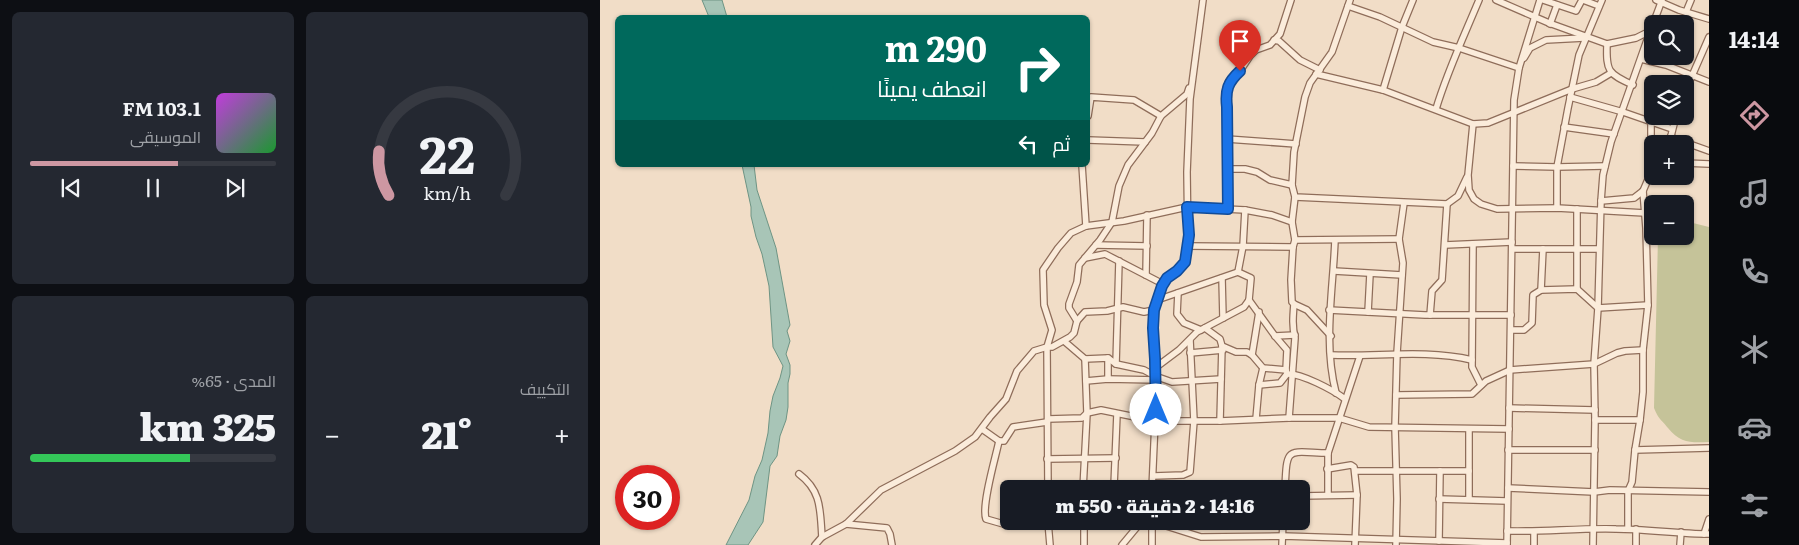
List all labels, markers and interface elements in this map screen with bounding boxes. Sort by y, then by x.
map controls [1644,15,1694,245]
button: search [1644,15,1694,65]
pin [1219,20,1261,71]
text: 290 m [885,21,987,73]
text: 14:14 [1729,22,1779,55]
icon: arrive [1226,27,1254,55]
icon: right [1005,35,1070,100]
text: انعطف يمينًا [877,71,987,104]
button: layers [1644,75,1694,125]
text: 103.1 FM [122,94,201,122]
icon: directions [1737,98,1772,133]
text: 22 [419,113,475,190]
text: الموسيقى [130,124,201,148]
text: ثم [1052,129,1070,157]
icon: left [1014,130,1042,158]
button: + [1644,135,1694,185]
icon: previous [57,174,85,202]
icon: pause [139,174,167,202]
icon: next [221,174,249,202]
icon: music [1737,176,1772,211]
text: km/h [423,179,471,206]
button: − [1644,195,1694,245]
icon: phone [1737,254,1772,289]
icon: climate [1737,332,1772,367]
text: المدى · 65% [192,368,276,392]
text: التكييف [520,376,570,400]
position arrow [1129,383,1181,435]
text: 325 km [139,396,276,453]
text: 21° [422,404,472,461]
icon: car [1737,410,1772,445]
text: − [324,412,340,454]
text: + [554,412,570,454]
speed limit sign: 30 [615,465,680,530]
icon: filters [1737,488,1772,523]
text: 14:16 · 2 دقيقة · 550 m [1056,491,1254,519]

